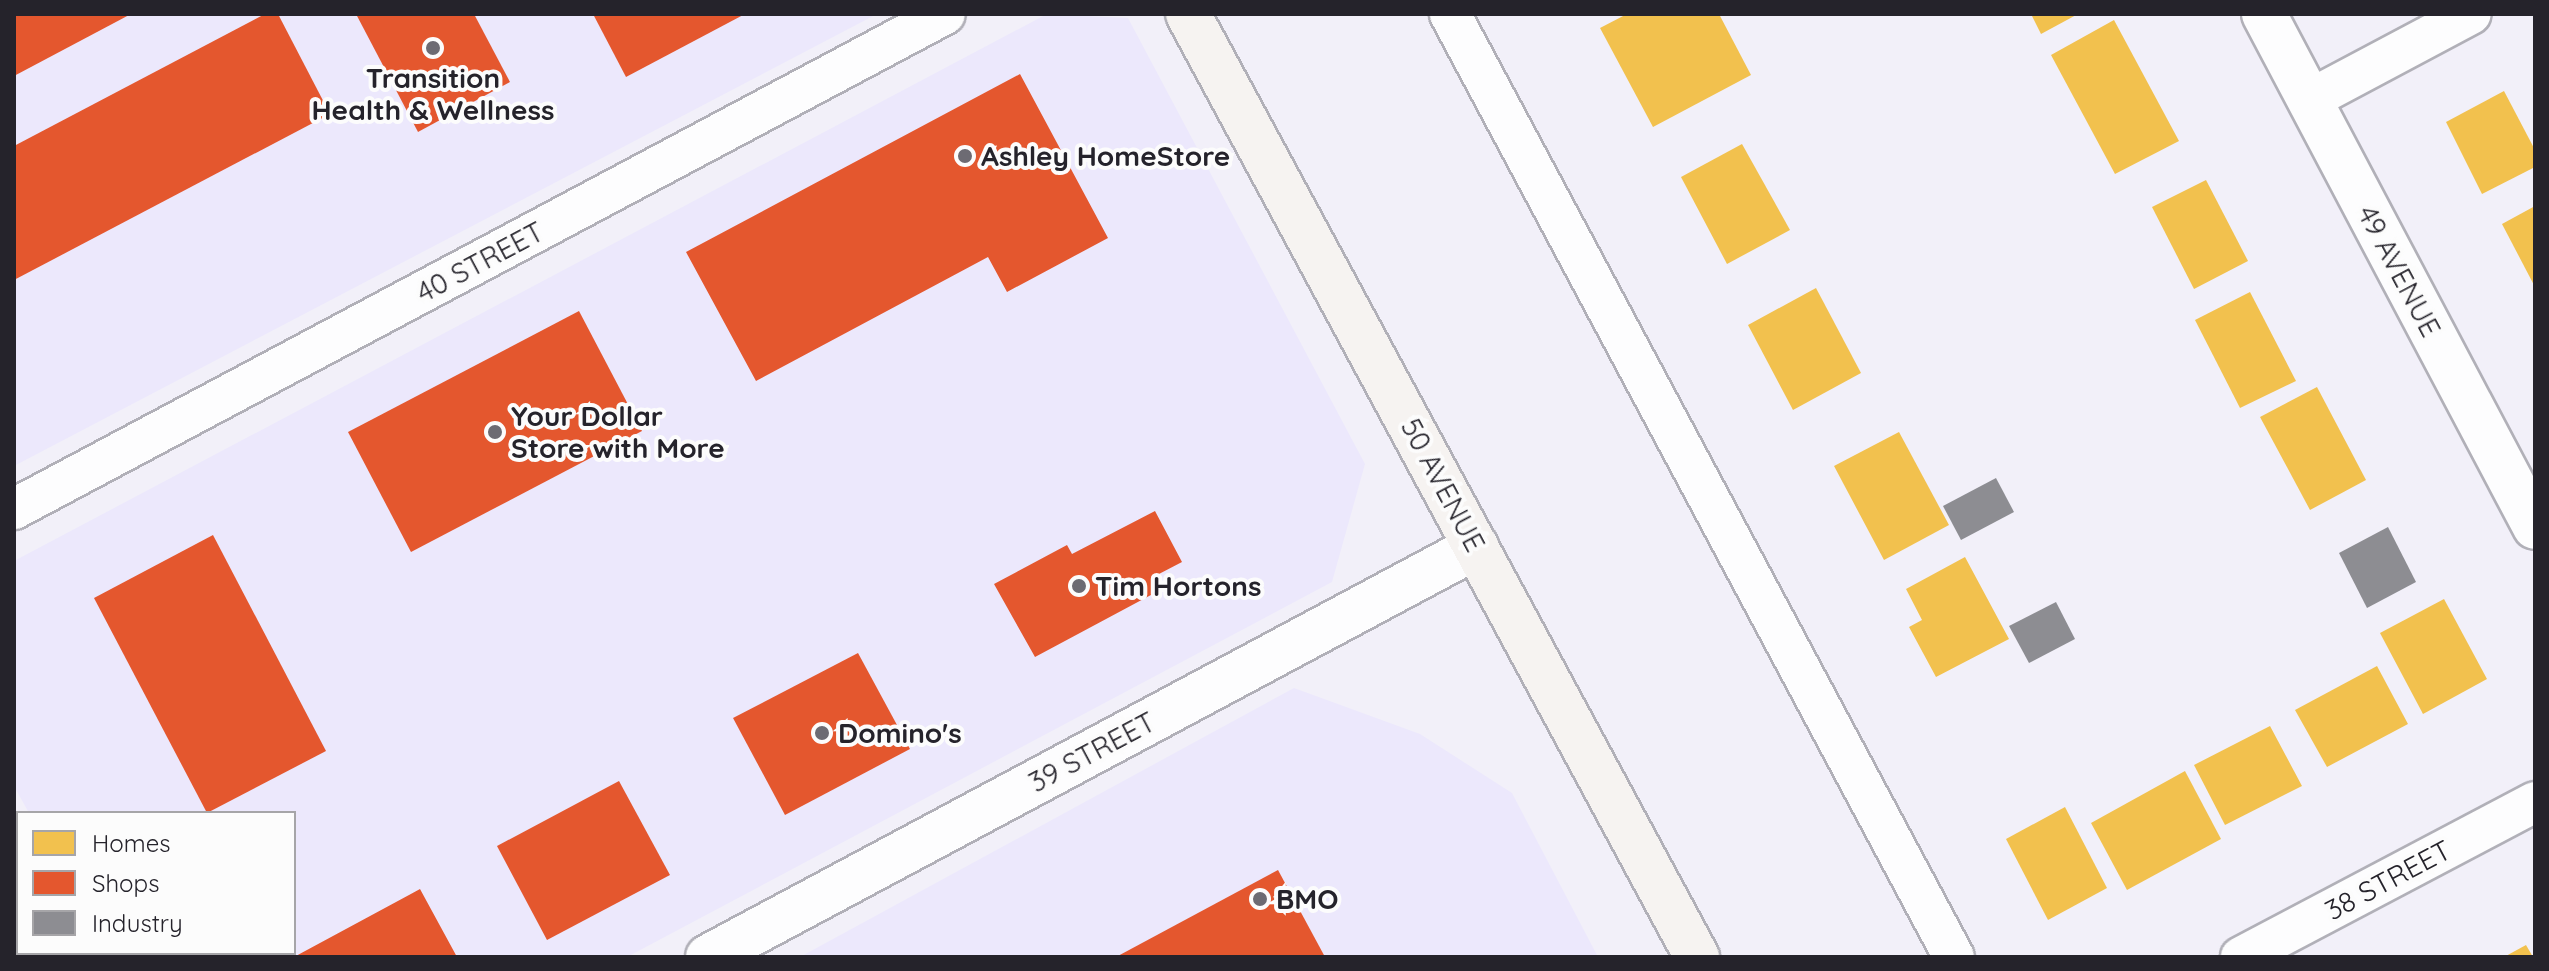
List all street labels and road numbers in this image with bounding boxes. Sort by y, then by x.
street label: 49 AVENUE [2350,200,2448,342]
street label: 40 STREET [411,214,549,310]
street label: 50 AVENUE [1394,413,1492,557]
street label: 39 STREET [1023,705,1161,799]
street label: 38 STREET [2319,833,2457,927]

